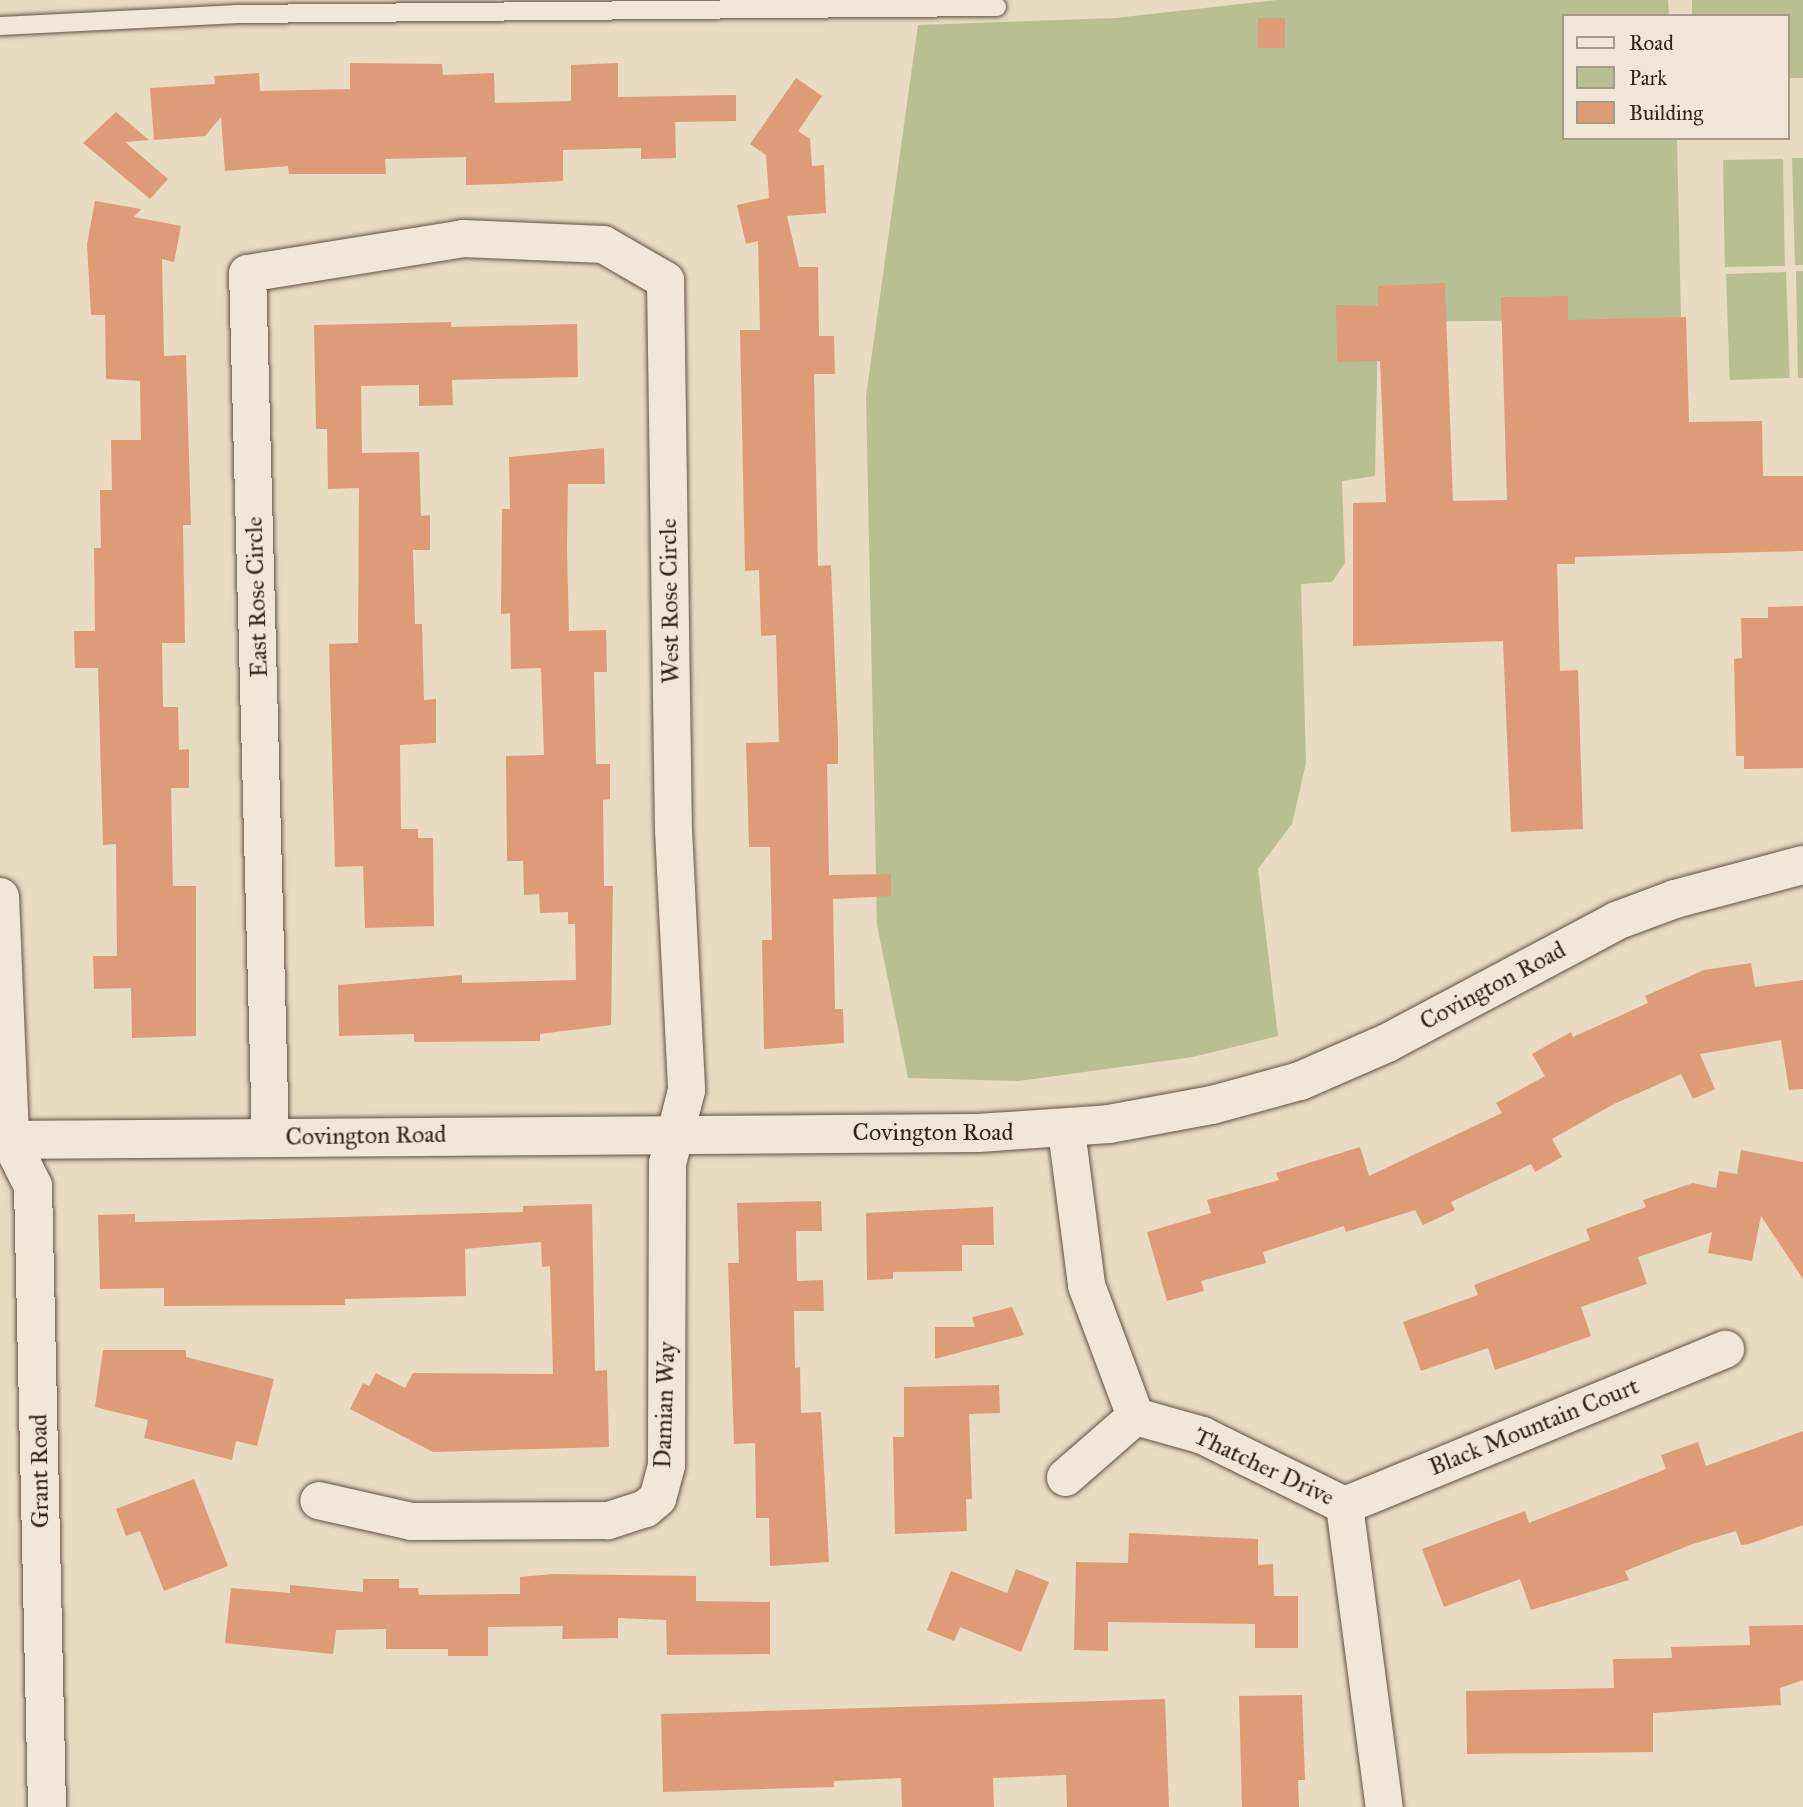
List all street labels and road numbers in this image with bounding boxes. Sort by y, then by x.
street label: East Rose Circle [240,516,274,678]
street label: West Rose Circle [654,518,686,684]
street label: Covington Road [1415,936,1571,1036]
street label: Covington Road [853,1119,1013,1147]
street label: Covington Road [285,1120,447,1152]
street label: Damian Way [648,1341,682,1469]
street label: Black Mountain Court [1425,1372,1643,1482]
street label: Grant Road [25,1414,55,1528]
street label: Thatcher Drive [1189,1422,1339,1512]

